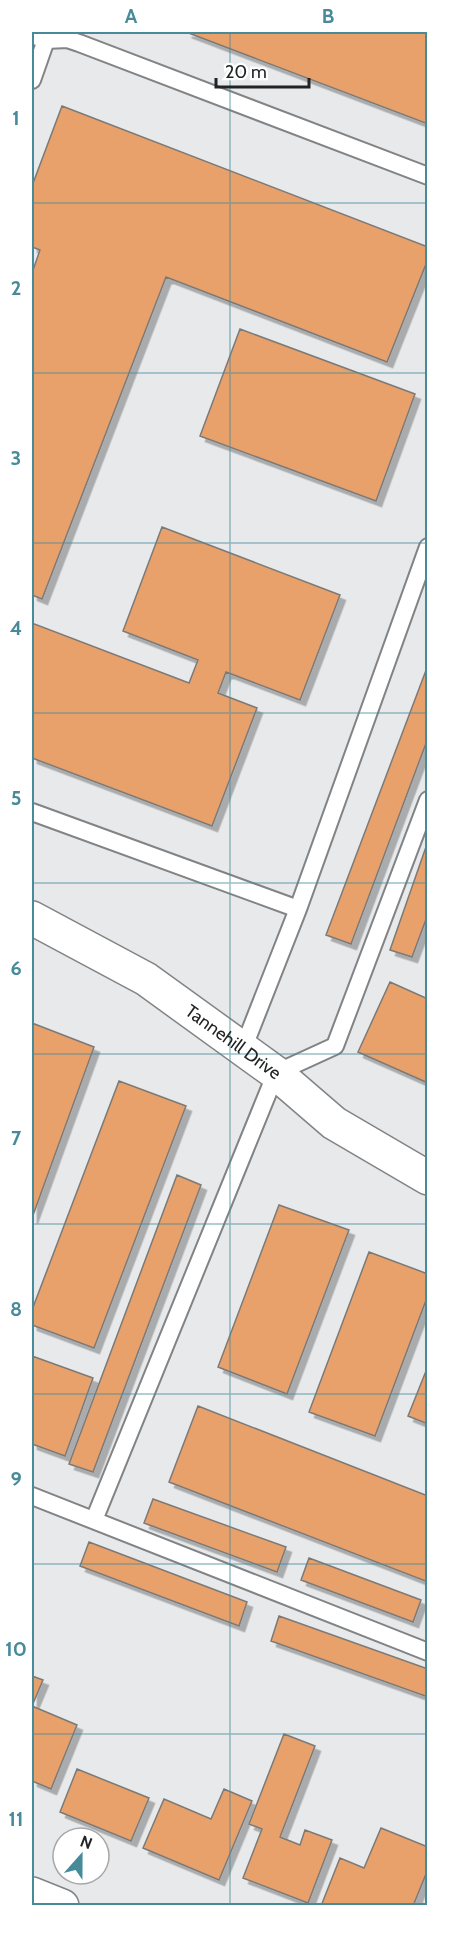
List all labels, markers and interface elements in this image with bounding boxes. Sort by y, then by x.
text: A [125,4,138,28]
text: B [322,4,334,28]
scale bar [216,51,309,89]
text: 20 m [225,61,267,83]
text: 1 [12,106,20,130]
text: 2 [11,276,21,300]
text: 3 [11,446,21,470]
text: 4 [10,616,22,640]
text: 5 [11,786,21,810]
text: 6 [10,956,22,980]
street label: Tannehill Drive [181,1000,286,1084]
text: 7 [11,1126,22,1150]
text: 8 [10,1297,22,1321]
text: 9 [10,1467,22,1491]
text: 10 [5,1637,27,1661]
text: 11 [9,1807,23,1831]
north arrow [51,1826,111,1886]
text: N [78,1832,95,1853]

